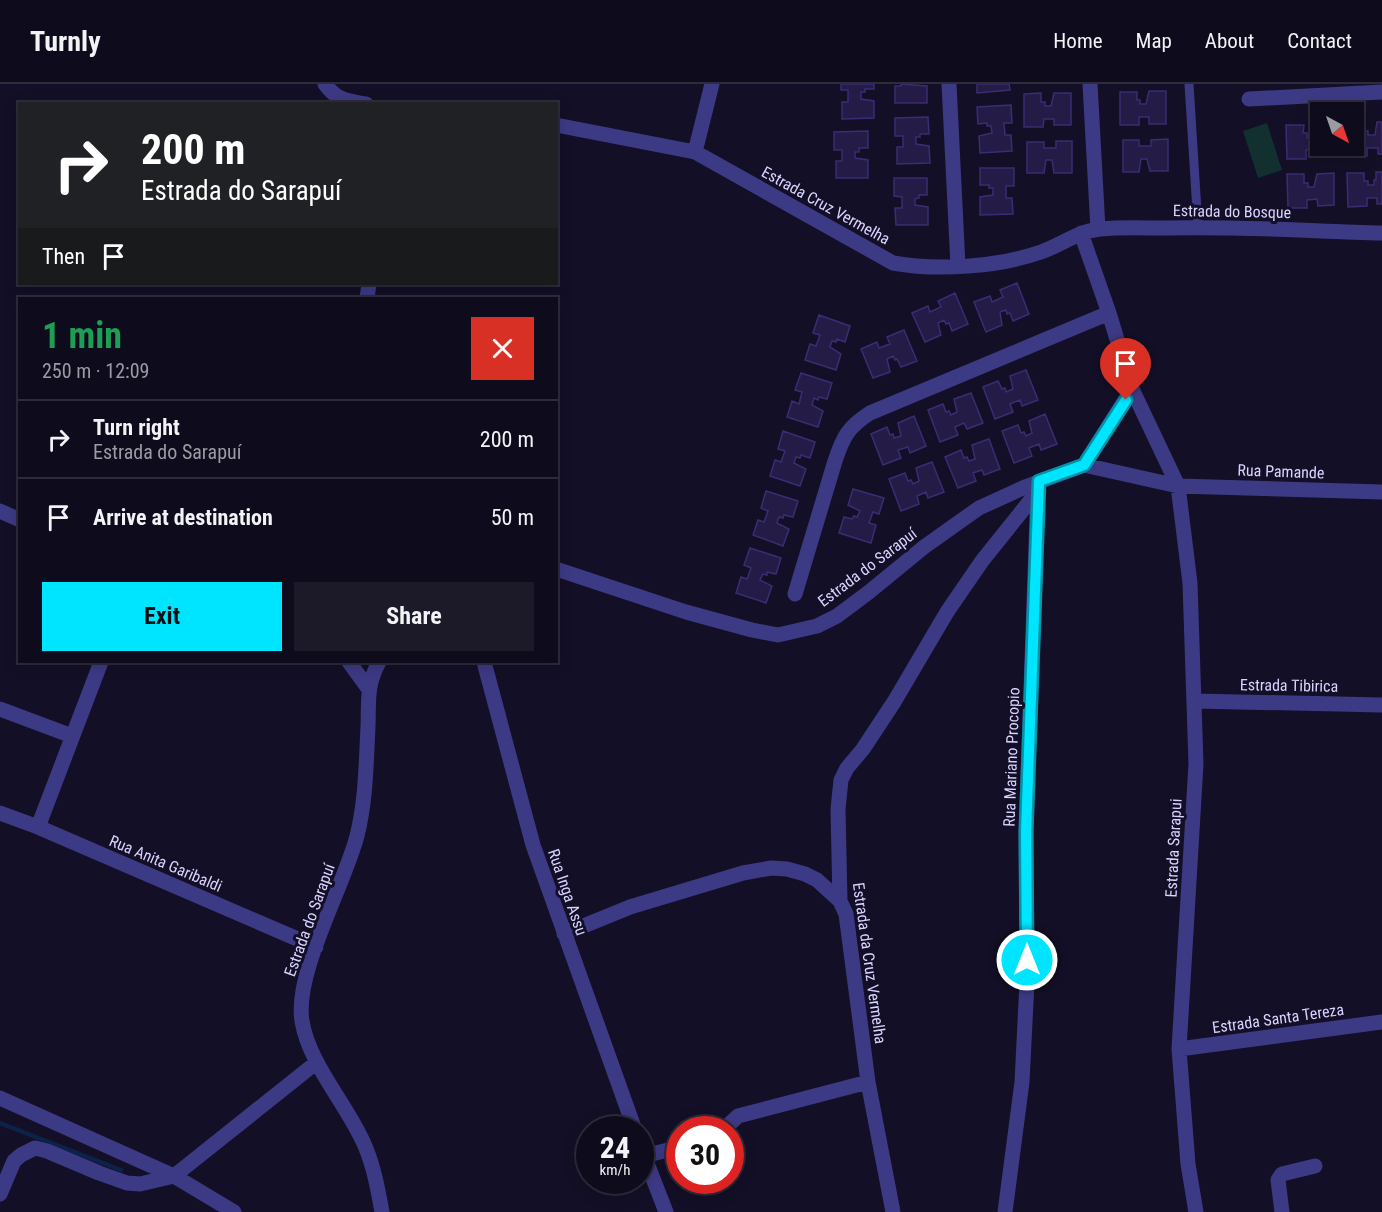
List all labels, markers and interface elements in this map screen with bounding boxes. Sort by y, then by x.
text: Turnly [30,25,101,58]
text: Home [1053,29,1103,53]
text: Map [1136,29,1172,53]
text: About [1205,29,1254,53]
text: Contact [1287,29,1352,53]
north arrow [1310,102,1364,156]
map controls [1310,102,1364,156]
text: 200 m [141,125,246,174]
icon: right [42,126,120,204]
street label: Estrada Cruz Vermelha [758,162,893,249]
text: Estrada do Sarapuí [141,175,341,207]
street label: Estrada do Bosque [1173,201,1291,222]
icon: arrive [97,240,130,273]
text: Then [42,244,85,269]
text: 1 min [42,315,122,357]
button: close [471,317,534,380]
pin [1100,338,1151,400]
icon: arrive [1109,347,1142,380]
text: 250 m · 12:09 [42,359,149,383]
text: Turn right [93,415,180,440]
icon: right [42,423,75,456]
text: 200 m [480,427,534,452]
text: Estrada do Sarapuí [93,440,241,464]
street label: Rua Pamande [1237,460,1325,483]
icon: arrive [42,501,75,534]
text: Arrive at destination [93,505,273,530]
text: 50 m [491,505,534,530]
street label: Estrada do Sarapuí [814,523,921,611]
button: Exit [42,582,282,651]
button: Share [294,582,534,651]
street label: Estrada Tibirica [1240,675,1338,696]
street label: Rua Mariano Procopio [1000,687,1023,827]
street label: Estrada Sarapui [1161,798,1186,898]
street label: Rua Anita Garibaldi [107,831,225,896]
street label: Rua Inga Assu [544,846,591,938]
street label: Estrada do Sarapuí [280,860,339,979]
street label: Estrada da Cruz Vermelha [849,881,890,1045]
position arrow [995,928,1059,992]
street label: Estrada Santa Tereza [1211,1000,1345,1037]
speed limit sign: 30 [666,1116,744,1194]
text: 24 [600,1130,630,1165]
text: km/h [600,1161,630,1179]

